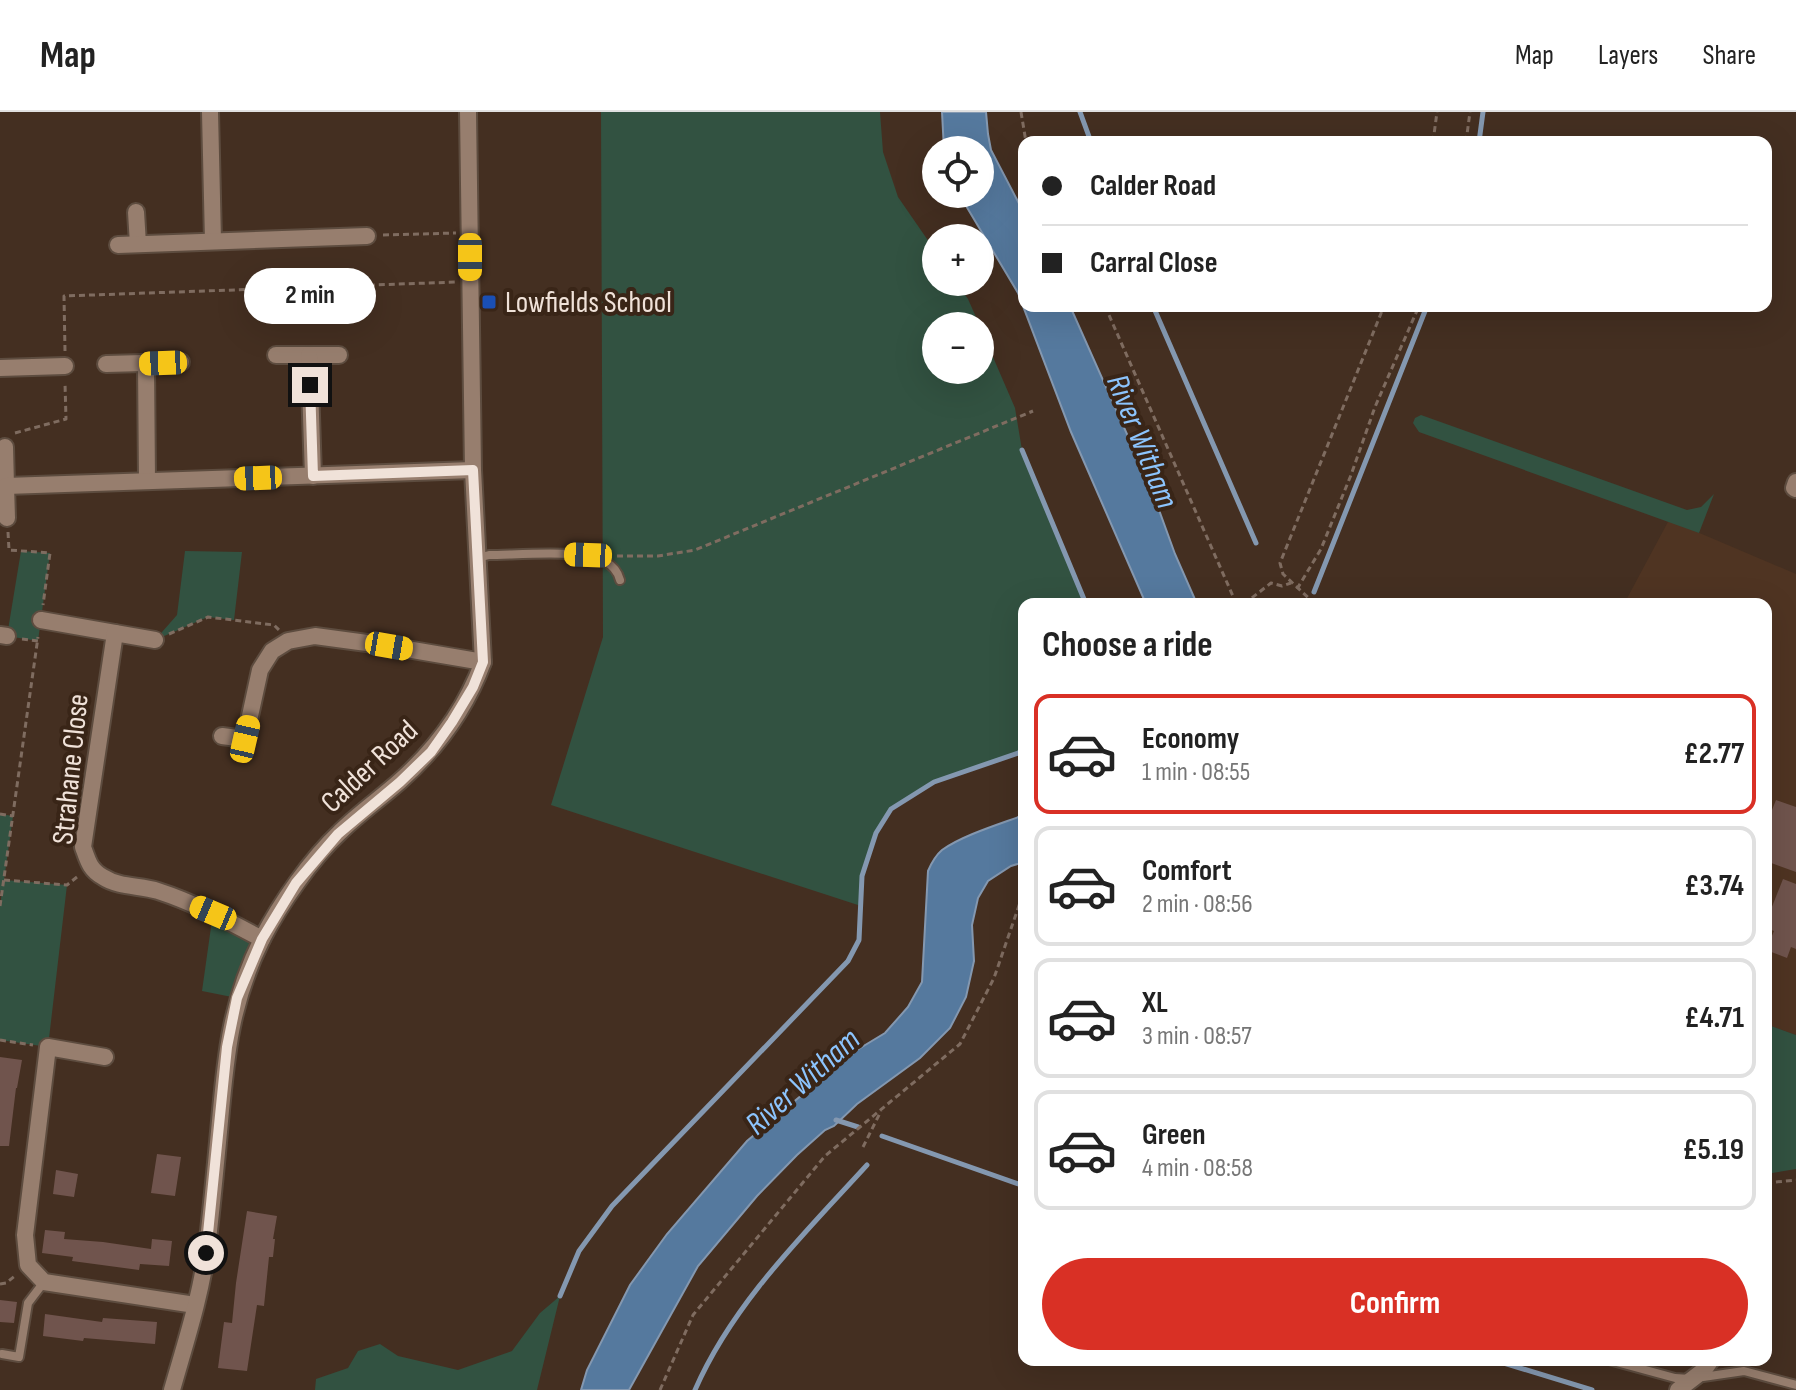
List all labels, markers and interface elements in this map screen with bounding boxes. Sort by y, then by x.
text: Map [40,33,96,78]
text: Map [1515,39,1554,72]
text: Layers [1598,39,1658,72]
text: Share [1702,39,1756,72]
map controls [922,136,994,384]
button: locate [922,136,994,208]
text: Calder Road [1090,168,1216,204]
button: + [922,224,994,296]
car [458,233,482,281]
text: Carral Close [1090,245,1217,281]
callout: 2 min [244,269,376,325]
text: 2 min [285,280,335,311]
place label: Lowfields School [505,285,672,321]
marker: Lowfields School [480,293,498,311]
button: − [922,312,994,384]
car [139,350,187,376]
route end [292,367,328,403]
water label: River Witham [1097,369,1186,514]
car [234,465,282,491]
car [564,542,612,568]
text: Choose a ride [1042,624,1213,667]
car [363,630,415,662]
street label: Strahane Close [45,692,97,846]
car [228,713,262,765]
street label: Calder Road [314,713,426,821]
icon: car [1046,718,1118,790]
text: Economy [1142,721,1239,757]
text: £2.77 [1683,736,1744,772]
text: 1 min · 08:55 [1142,757,1250,788]
icon: car [1046,850,1118,922]
text: Comfort [1142,853,1232,889]
text: £3.74 [1684,868,1744,904]
text: 2 min · 08:56 [1142,889,1253,920]
car [186,893,240,933]
icon: car [1046,982,1118,1054]
text: XL [1142,985,1168,1021]
text: £4.71 [1684,1000,1744,1036]
water label: River Witham [738,1020,868,1144]
text: 3 min · 08:57 [1142,1021,1252,1052]
icon: car [1046,1114,1118,1186]
text: Green [1142,1117,1206,1153]
text: £5.19 [1682,1132,1744,1168]
text: 4 min · 08:58 [1142,1153,1253,1184]
route start [188,1235,224,1271]
button: Confirm [1042,1258,1748,1350]

